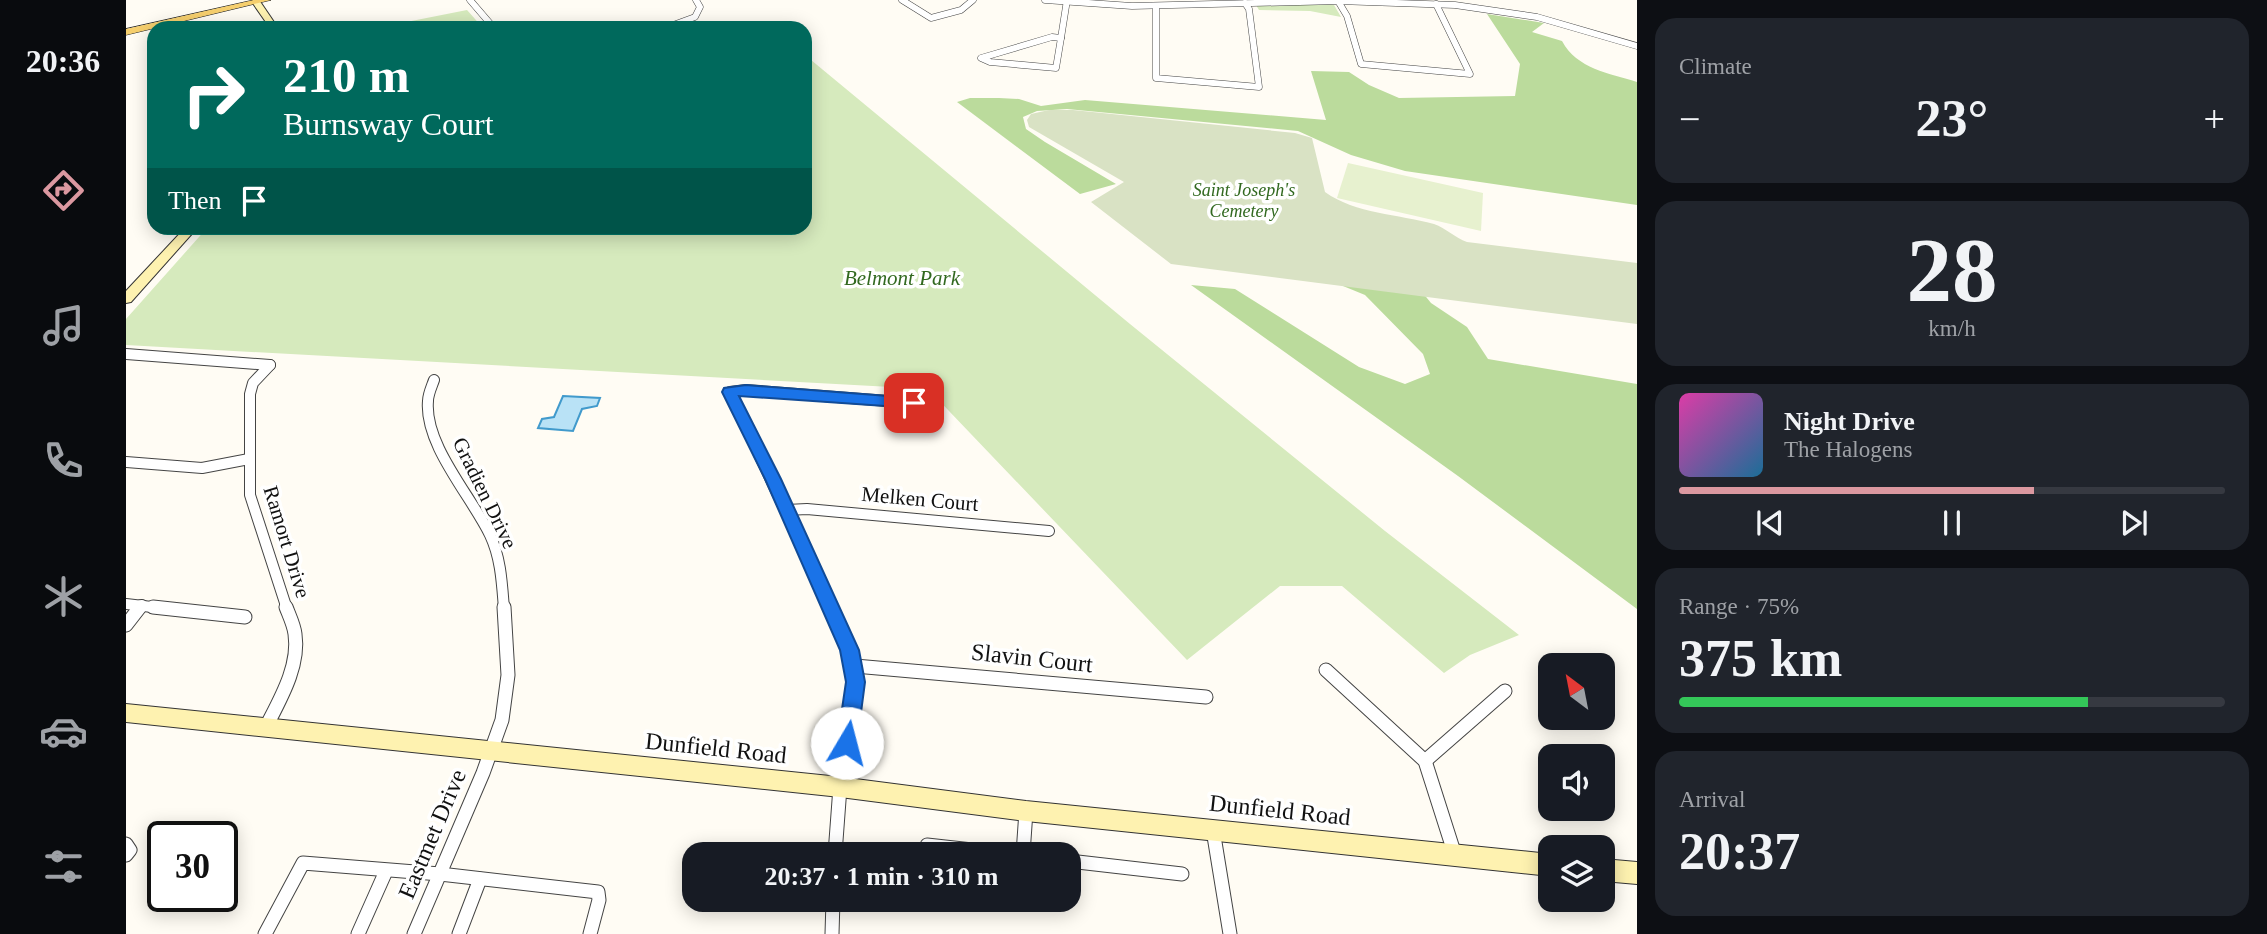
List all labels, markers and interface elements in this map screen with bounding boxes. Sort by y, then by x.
text: 20:36 [26,43,100,79]
text: 210 m [283,48,410,103]
icon: right [168,49,259,140]
text: Climate [1679,54,1752,79]
text: 23° [1916,90,1988,147]
text: − [1679,98,1700,140]
text: + [2204,98,2225,140]
text: Burnsway Court [283,106,494,142]
icon: directions [39,166,88,215]
park label: Saint Joseph's Cemetery [1193,180,1295,221]
icon: arrive [235,182,273,220]
text: Then [168,186,221,215]
text: 28 [1907,220,1998,321]
park label: Belmont Park [844,266,961,290]
icon: music [39,301,88,350]
text: km/h [1928,316,1976,341]
pin [884,373,944,433]
icon: arrive [895,384,933,422]
text: Night Drive [1784,407,1915,436]
street label: Gradien Drive [448,433,522,553]
icon: phone [39,436,88,485]
text: The Halogens [1784,437,1912,462]
street label: Melken Court [861,482,980,516]
street label: Ramort Drive [259,483,315,601]
icon: previous [1751,504,1789,542]
icon: pause [1933,504,1971,542]
icon: next [2115,504,2153,542]
icon: climate [39,572,88,621]
text: Range · 75% [1679,594,1799,619]
text: 375 km [1679,630,1842,687]
street label: Slavin Court [970,639,1094,677]
north arrow [1538,653,1615,730]
map controls [1538,653,1615,912]
position arrow [810,706,884,780]
icon: car [39,707,88,756]
street label: Dunfield Road [644,728,788,768]
button: sound [1538,744,1615,821]
street label: Eastmet Drive [393,765,471,903]
text: Arrival [1679,787,1745,812]
street label: Dunfield Road [1208,790,1352,830]
speed limit sign: 30 [147,821,238,912]
text: 20:37 [1679,823,1800,880]
button: layers [1538,835,1615,912]
icon: filters [39,842,88,891]
text: 20:37 · 1 min · 310 m [765,862,999,891]

